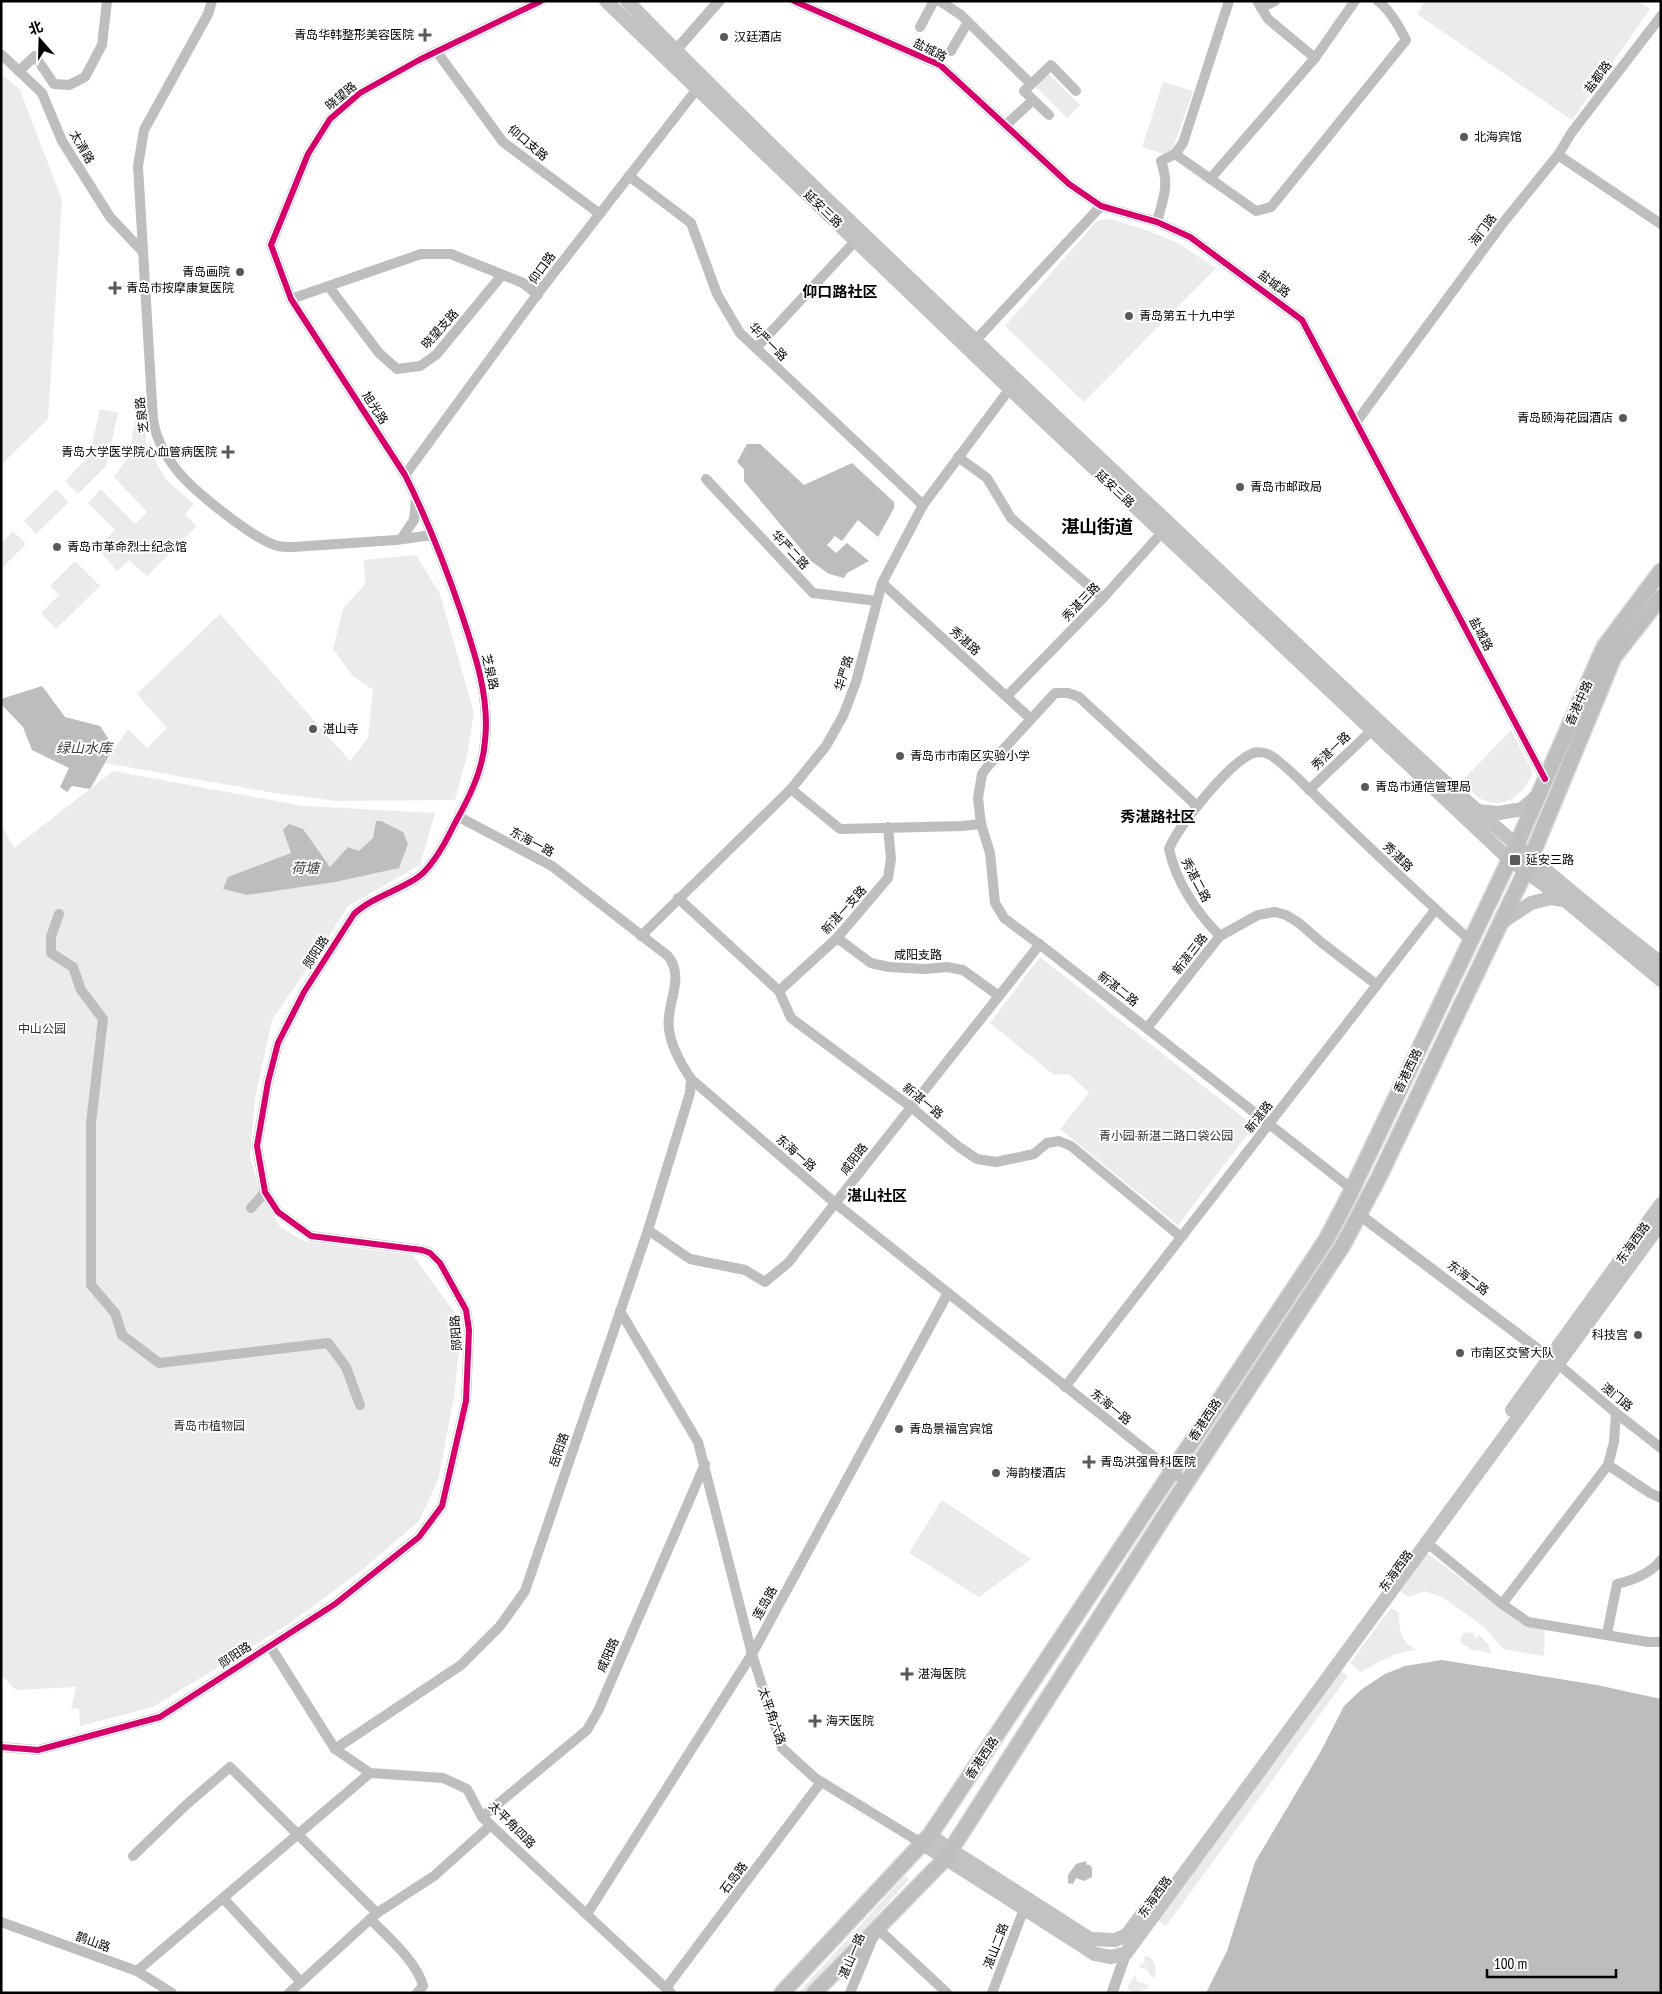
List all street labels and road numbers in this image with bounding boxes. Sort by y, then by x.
street label: 盐城路 [911,35,950,64]
street label: 盐都路 [1581,58,1614,96]
street label: 晓望路 [322,78,359,113]
street label: 仰口支路 [505,121,552,164]
street label: 太清路 [67,127,98,166]
street label: 延安三路 [801,187,846,231]
street label: 海门路 [1466,211,1499,249]
street label: 仰口路 [525,249,558,287]
street label: 盐城路 [1255,267,1293,300]
street label: 晓望支路 [418,306,461,352]
street label: 华严一路 [746,319,791,364]
street label: 旭光路 [359,389,392,427]
street label: 芝泉路 [132,396,151,434]
street label: 延安三路 [1093,467,1138,510]
street label: 华严二路 [769,527,812,572]
street label: 秀湛三路 [1059,579,1103,624]
street label: 盐城路 [1466,614,1497,653]
street label: 秀湛路 [947,623,984,658]
street label: 芝泉路 [479,653,502,691]
street label: 华严路 [831,653,856,692]
street label: 香港中路 [1562,678,1595,728]
street label: 秀湛一路 [1308,729,1353,773]
street label: 东海一路 [508,824,557,859]
street label: 秀湛路 [1380,839,1417,875]
street label: 秀湛二路 [1179,855,1214,904]
street label: 新湛一支路 [818,882,869,937]
street label: 新湛三路 [1169,930,1210,977]
street label: 郧阳路 [299,933,332,971]
street label: 咸阳支路 [894,947,942,962]
street label: 新湛二路 [1095,968,1142,1009]
street label: 香港西路 [1390,1046,1425,1096]
street label: 新湛一路 [900,1080,947,1122]
street label: 新湛路 [1242,1098,1276,1135]
street label: 东海一路 [773,1131,819,1174]
street label: 咸阳路 [837,1140,871,1177]
street label: 东海西路 [1612,1219,1653,1267]
street label: 东海二路 [1445,1257,1492,1298]
street label: 郧阳路 [447,1315,464,1352]
street label: 澳门路 [1599,1379,1636,1414]
street label: 东海一路 [1088,1386,1135,1428]
street label: 香港西路 [1185,1396,1224,1444]
street label: 岳阳路 [546,1430,571,1469]
street label: 东海西路 [1375,1547,1416,1595]
street label: 莲岛路 [749,1583,780,1622]
street label: 咸阳路 [593,1635,622,1674]
street label: 郧阳路 [216,1638,254,1671]
street label: 太平角六路 [756,1685,789,1747]
street label: 香港西路 [962,1734,1001,1782]
street label: 太平角四路 [486,1798,539,1851]
street label: 石岛路 [717,1859,750,1897]
street label: 东海西路 [1134,1873,1175,1921]
street label: 湛山二路 [980,1921,1011,1971]
street label: 鹊山路 [74,1928,113,1955]
street label: 湛山一路 [835,1931,868,1981]

